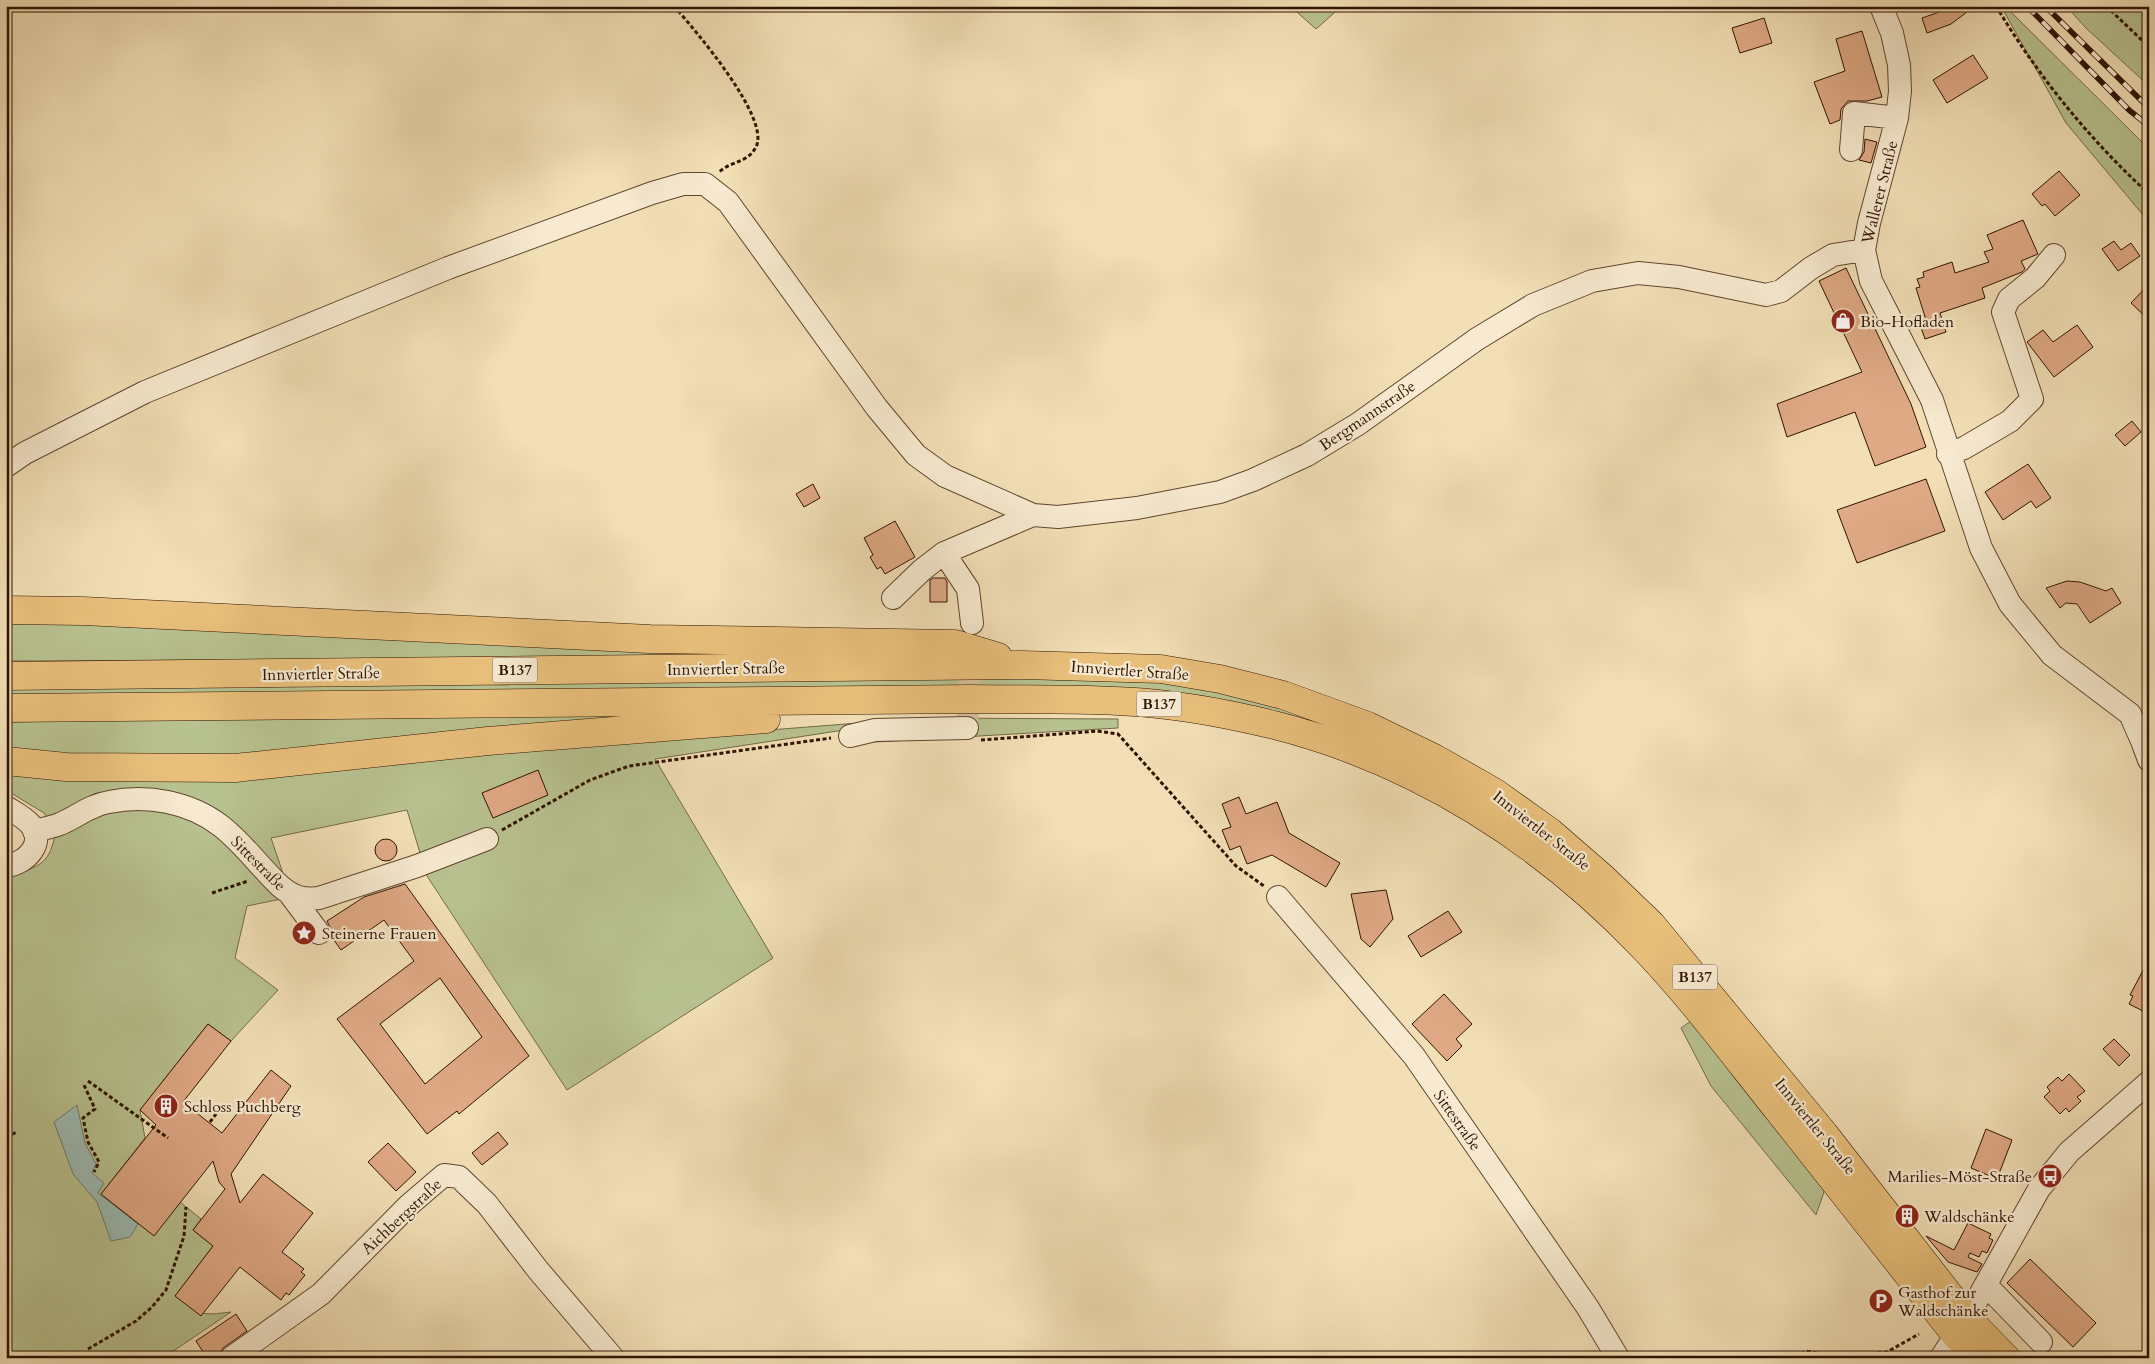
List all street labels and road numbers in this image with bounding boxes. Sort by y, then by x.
street label: Wallerer Straße [1856,138,1903,247]
street label: Bergmannstraße [1315,376,1420,456]
street label: Innviertler Straße [1070,656,1190,686]
street label: Innviertler Straße [667,657,785,681]
road number: B137 [492,658,538,682]
street label: Innviertler Straße [262,662,380,686]
road number: B137 [1136,692,1182,716]
street label: Innviertler Straße [1488,786,1595,876]
street label: Sittestraße [226,831,291,896]
road number: B137 [1672,964,1718,990]
street label: Innviertler Straße [1769,1074,1861,1180]
street label: Sittestraße [1428,1086,1486,1155]
street label: Aichbergstraße [357,1174,447,1260]

